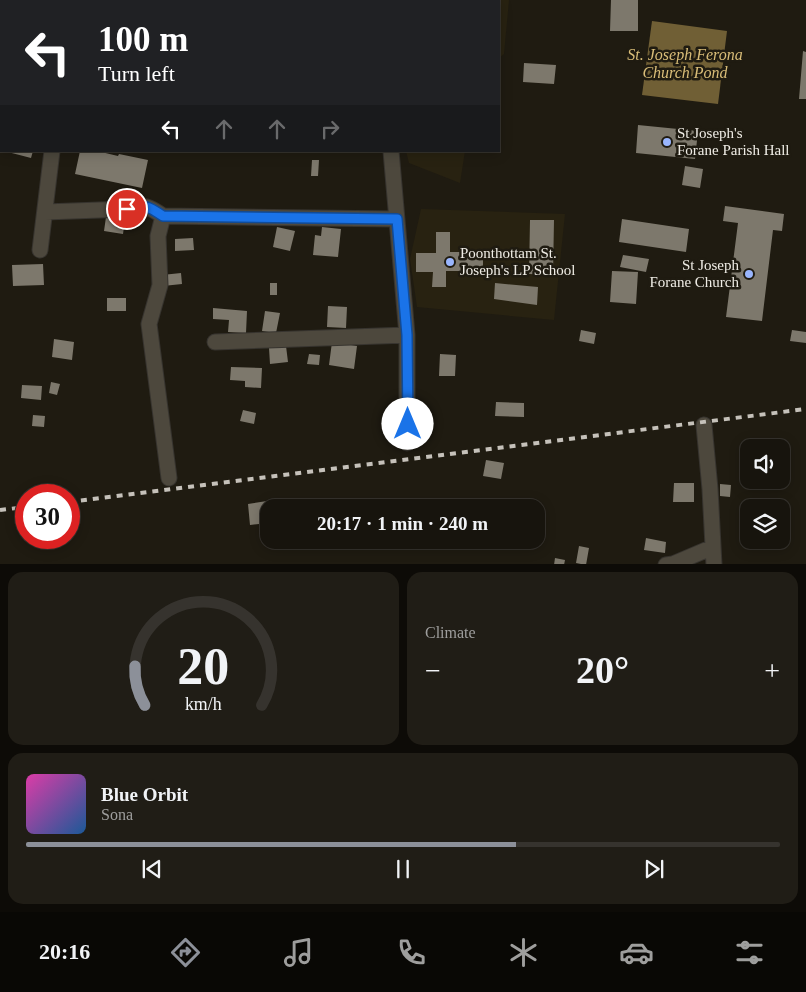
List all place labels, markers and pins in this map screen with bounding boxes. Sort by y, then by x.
place label: St Joseph's Forane Parish Hall [677,125,789,158]
marker: St Joseph's Forane Parish Hall [661,136,673,148]
pin [106,188,148,230]
place label: Poonthottam St. Joseph's LP School [460,245,576,278]
marker: Poonthottam St. Joseph's LP School [444,256,456,268]
place label: St Joseph Forane Church [649,257,739,290]
marker: St Joseph Forane Church [743,268,755,280]

